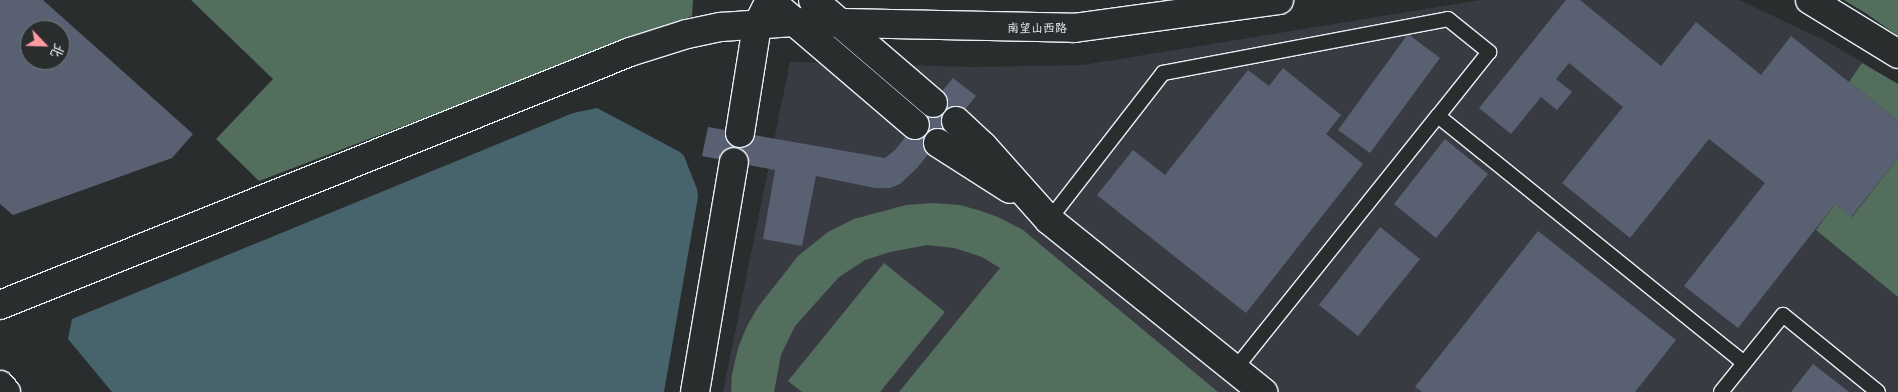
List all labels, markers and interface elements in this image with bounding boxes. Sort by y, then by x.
north arrow [20,20,70,70]
street label: 南望山西路 [1007,21,1067,35]
text: 北 [46,40,71,62]

